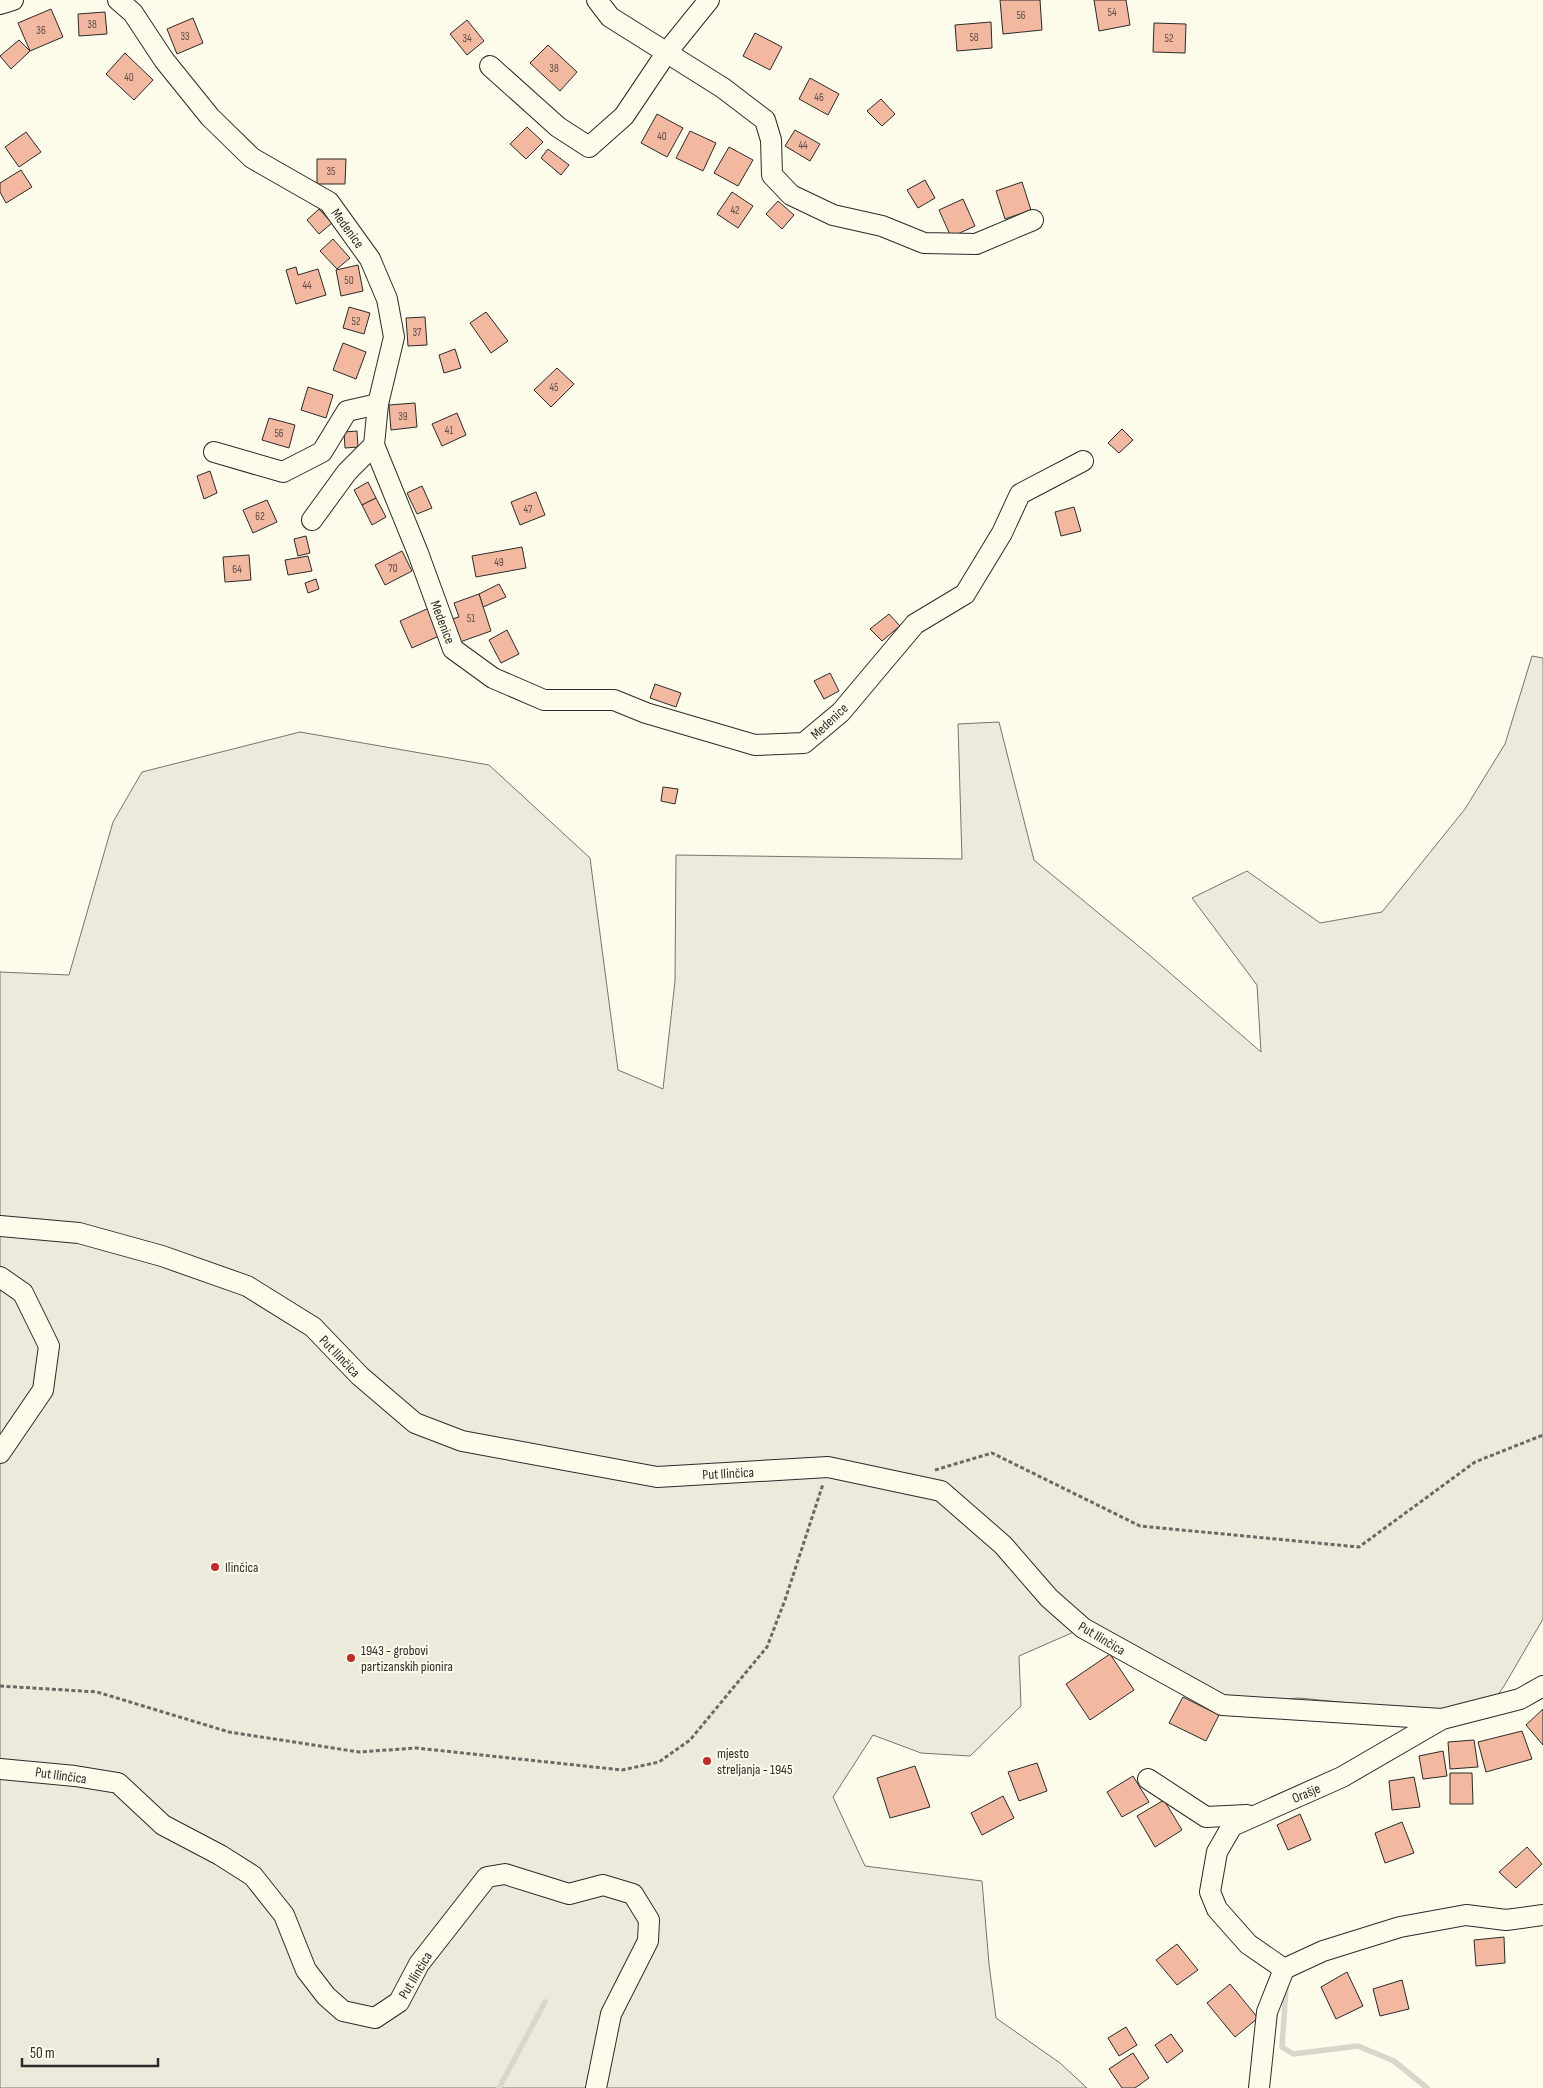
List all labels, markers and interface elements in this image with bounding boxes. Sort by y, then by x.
house number: 54 [1107,6,1117,19]
house number: 56 [1016,9,1026,22]
house number: 38 [87,18,97,31]
house number: 36 [36,24,46,37]
house number: 33 [180,30,190,43]
house number: 58 [969,31,979,44]
house number: 34 [462,32,472,45]
house number: 52 [1165,32,1174,45]
house number: 38 [549,62,559,75]
house number: 40 [124,71,134,84]
house number: 46 [814,91,824,104]
house number: 40 [657,130,667,143]
house number: 44 [798,139,808,152]
house number: 35 [326,165,336,178]
house number: 42 [730,204,740,217]
street label: Medenice [327,205,368,252]
house number: 50 [344,274,354,287]
house number: 44 [302,279,312,292]
house number: 52 [352,315,361,328]
house number: 37 [412,326,422,339]
house number: 45 [549,381,559,394]
house number: 39 [398,410,408,423]
house number: 41 [445,424,453,437]
house number: 56 [274,427,284,440]
house number: 47 [524,503,533,516]
house number: 62 [255,510,265,523]
house number: 49 [494,556,504,569]
house number: 70 [388,562,398,575]
house number: 64 [232,563,242,576]
street label: Medenice [427,598,459,646]
house number: 51 [467,612,475,625]
street label: Medenice [807,700,852,743]
street label: Put Ilinčica [316,1332,364,1381]
street label: Put Ilinčica [702,1464,754,1483]
place label: Ilinčica [225,1559,258,1576]
marker: Ilinčica [209,1561,221,1573]
street label: Put Ilinčica [1075,1618,1128,1659]
place label: 1943 - grobovi partizanskih pionira [361,1642,453,1675]
marker: 1943 - grobovi partizanskih pionira [345,1652,357,1664]
place label: mjesto streljanja - 1945 [717,1745,793,1778]
marker: mjesto streljanja - 1945 [701,1755,713,1767]
street label: Put Ilinčica [34,1763,88,1788]
street label: Orašje [1289,1780,1323,1807]
street label: Put Ilinčica [395,1949,436,2002]
scale bar [22,2036,159,2068]
text: 50 m [30,2044,55,2063]

